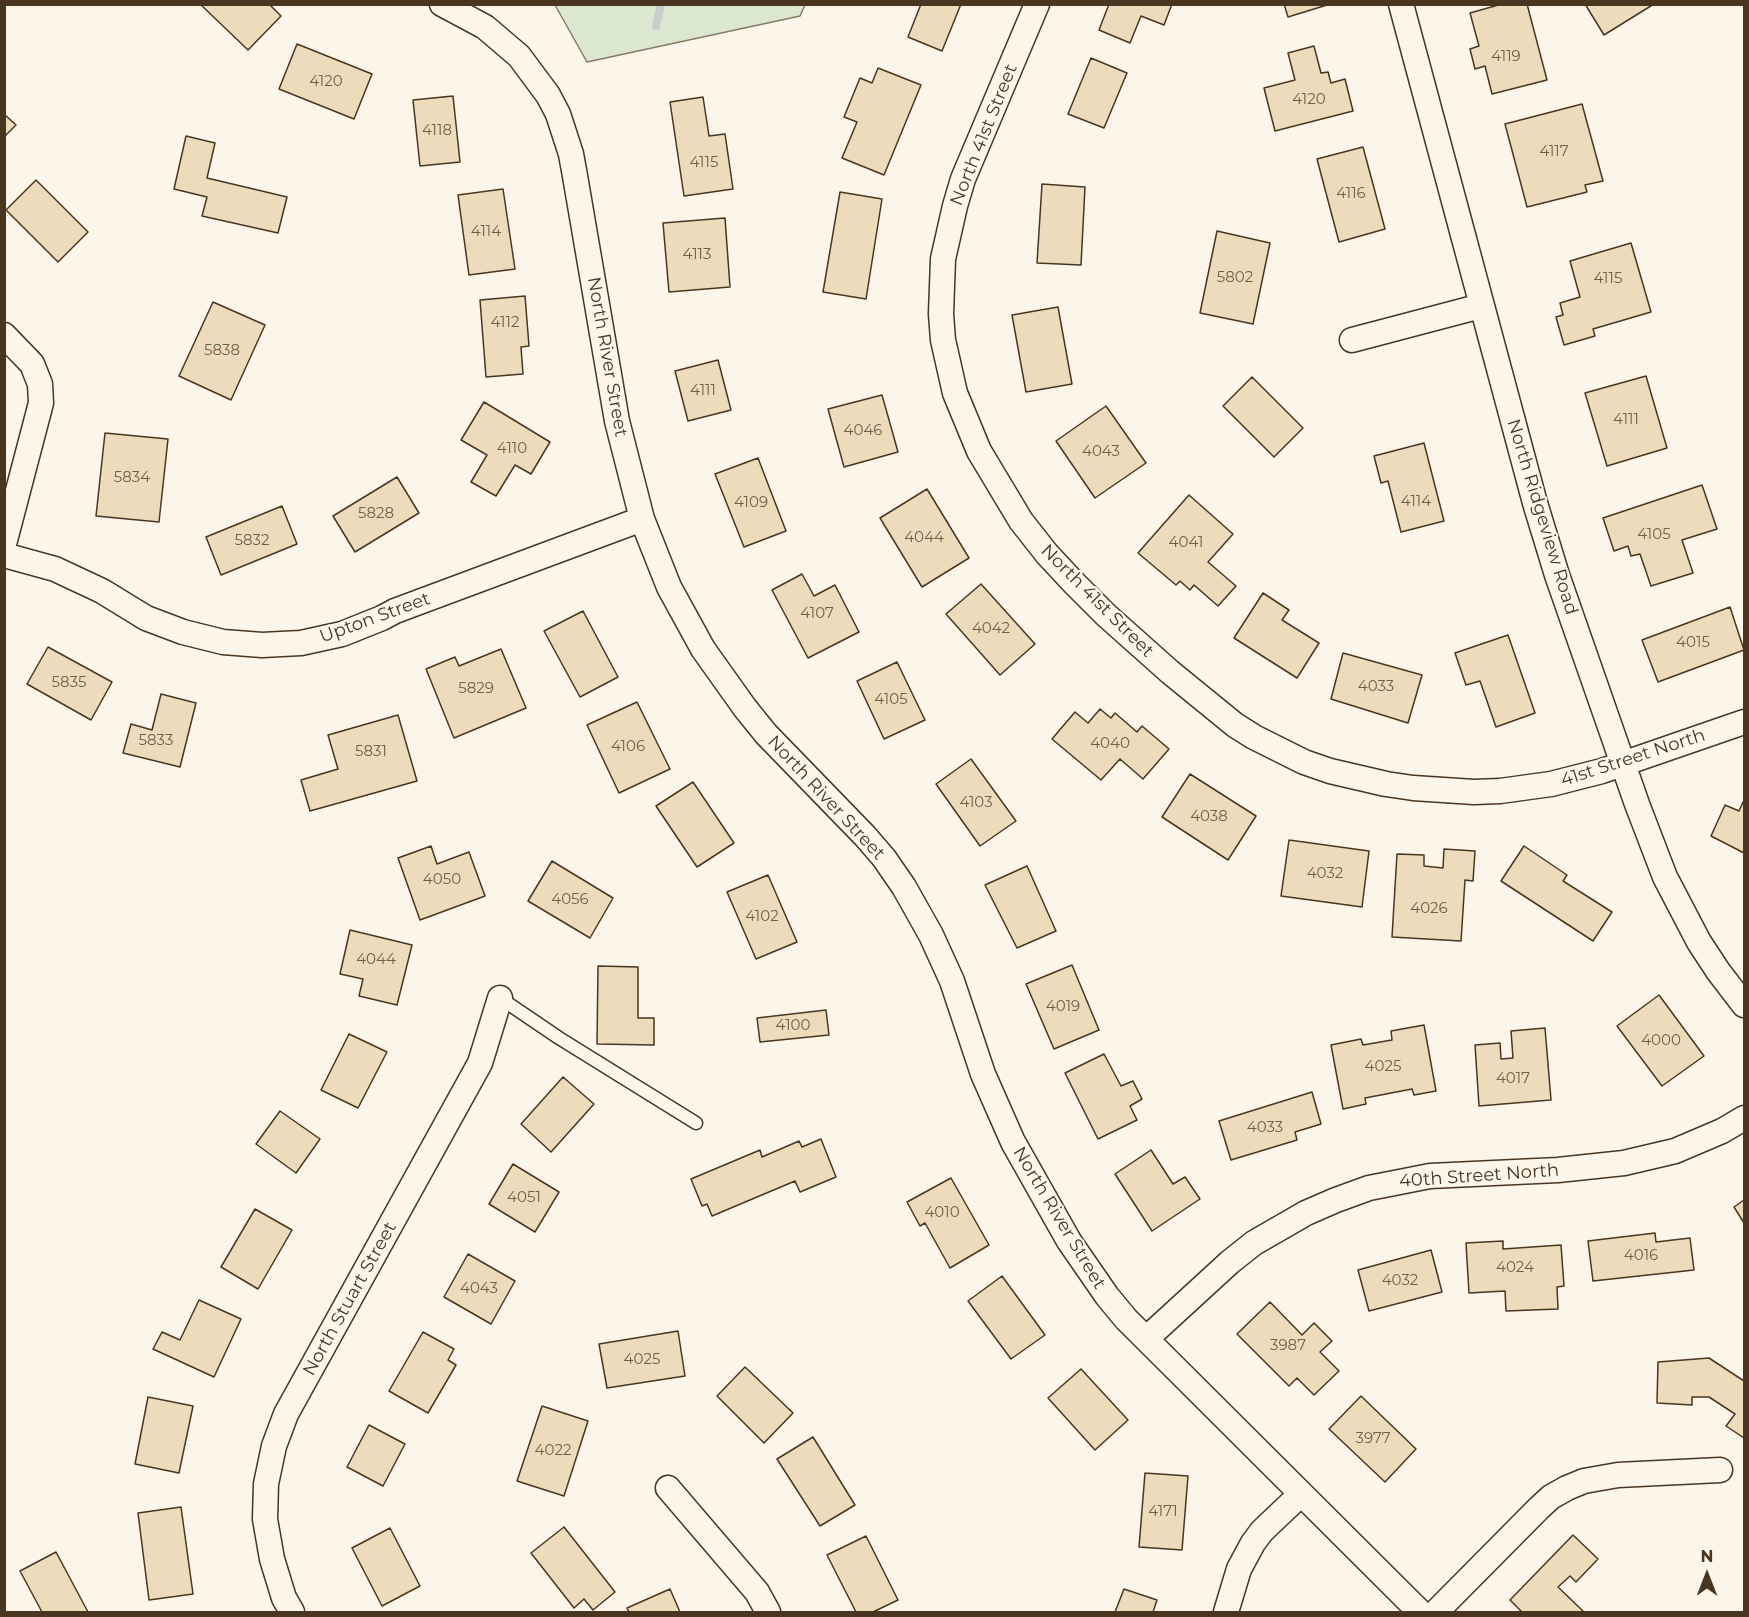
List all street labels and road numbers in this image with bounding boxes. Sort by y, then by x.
street label: North 41st Street [946,61,1022,209]
street label: North River Street [582,275,632,439]
street label: North Ridgeview Road [1502,417,1582,617]
street label: North 41st Street [1036,540,1158,662]
street label: Upton Street [317,588,433,648]
street label: 41st Street North [1558,724,1708,792]
street label: North River Street [763,731,889,865]
street label: North River Street [1008,1143,1110,1293]
street label: 40th Street North [1398,1160,1560,1192]
street label: North Stuart Street [299,1218,401,1380]

